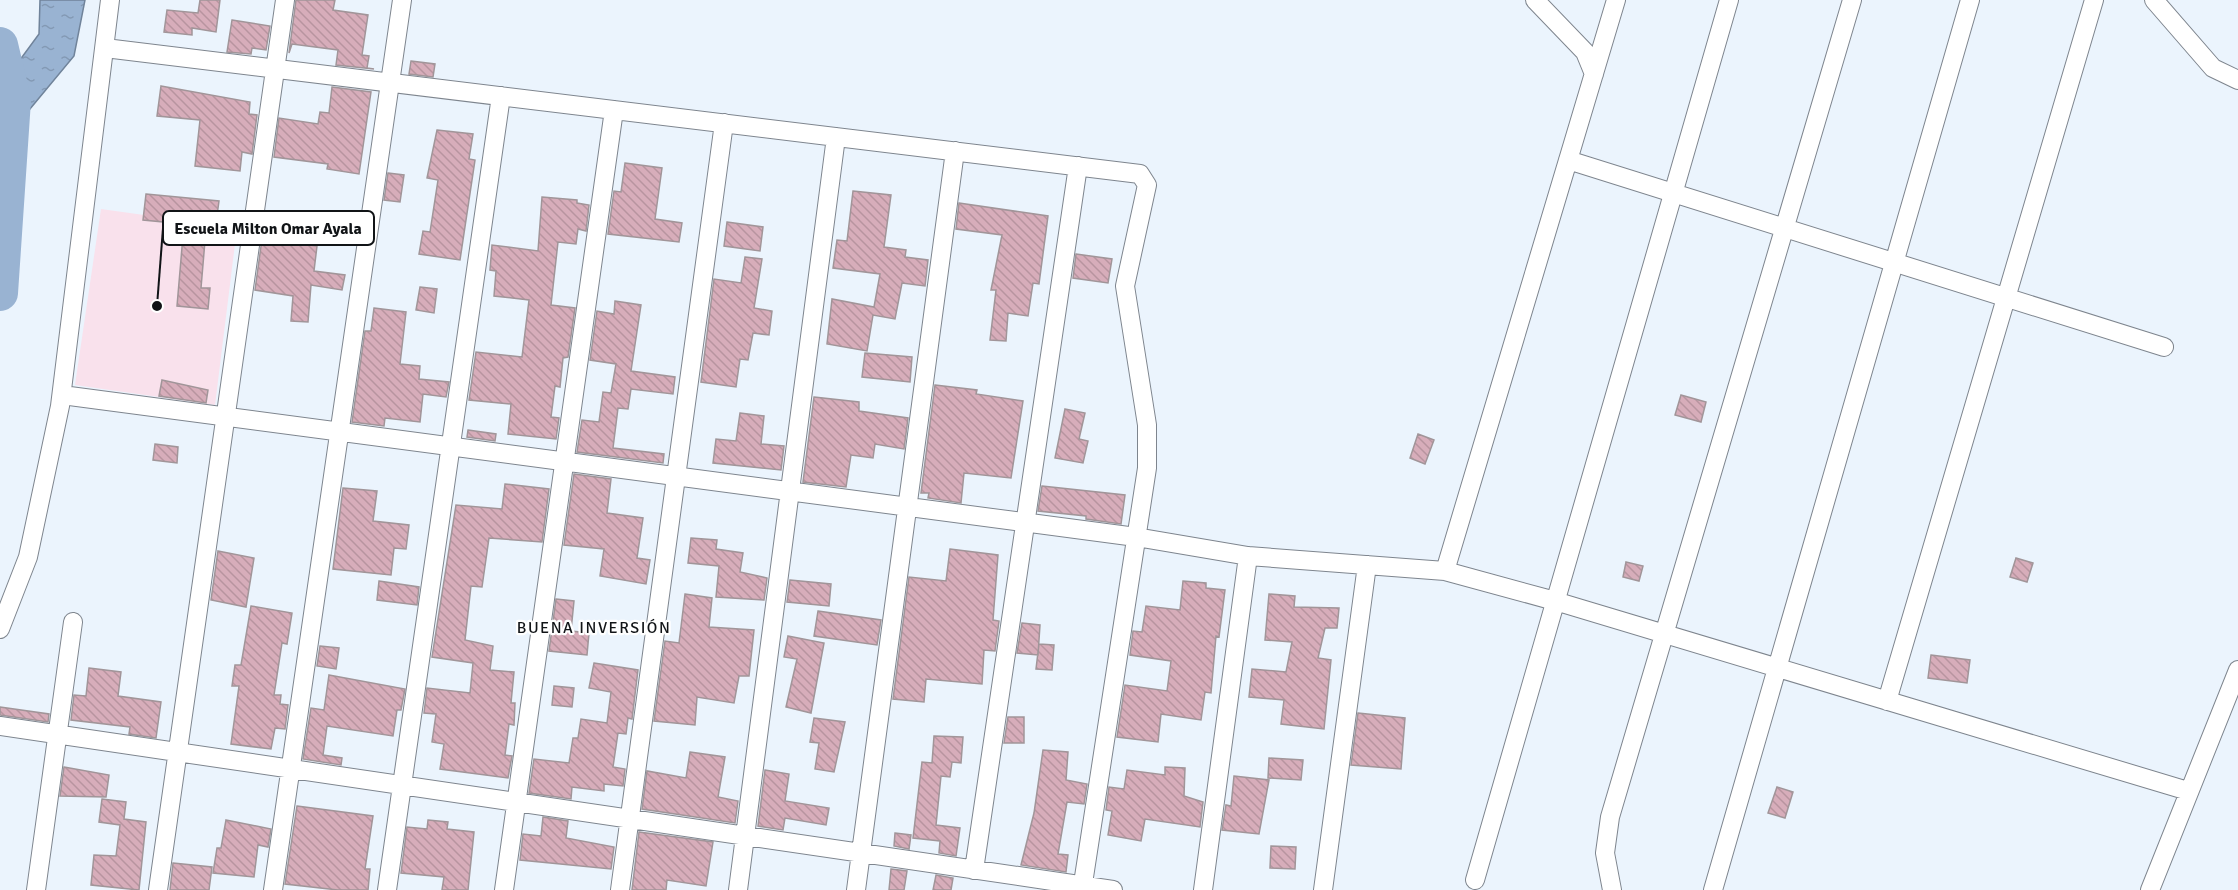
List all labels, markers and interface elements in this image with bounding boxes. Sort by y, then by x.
callout: Escuela Milton Omar Ayala [163,211,374,245]
text: Escuela Milton Omar Ayala [174,219,362,239]
district label: BUENA INVERSIÓN [517,618,671,638]

